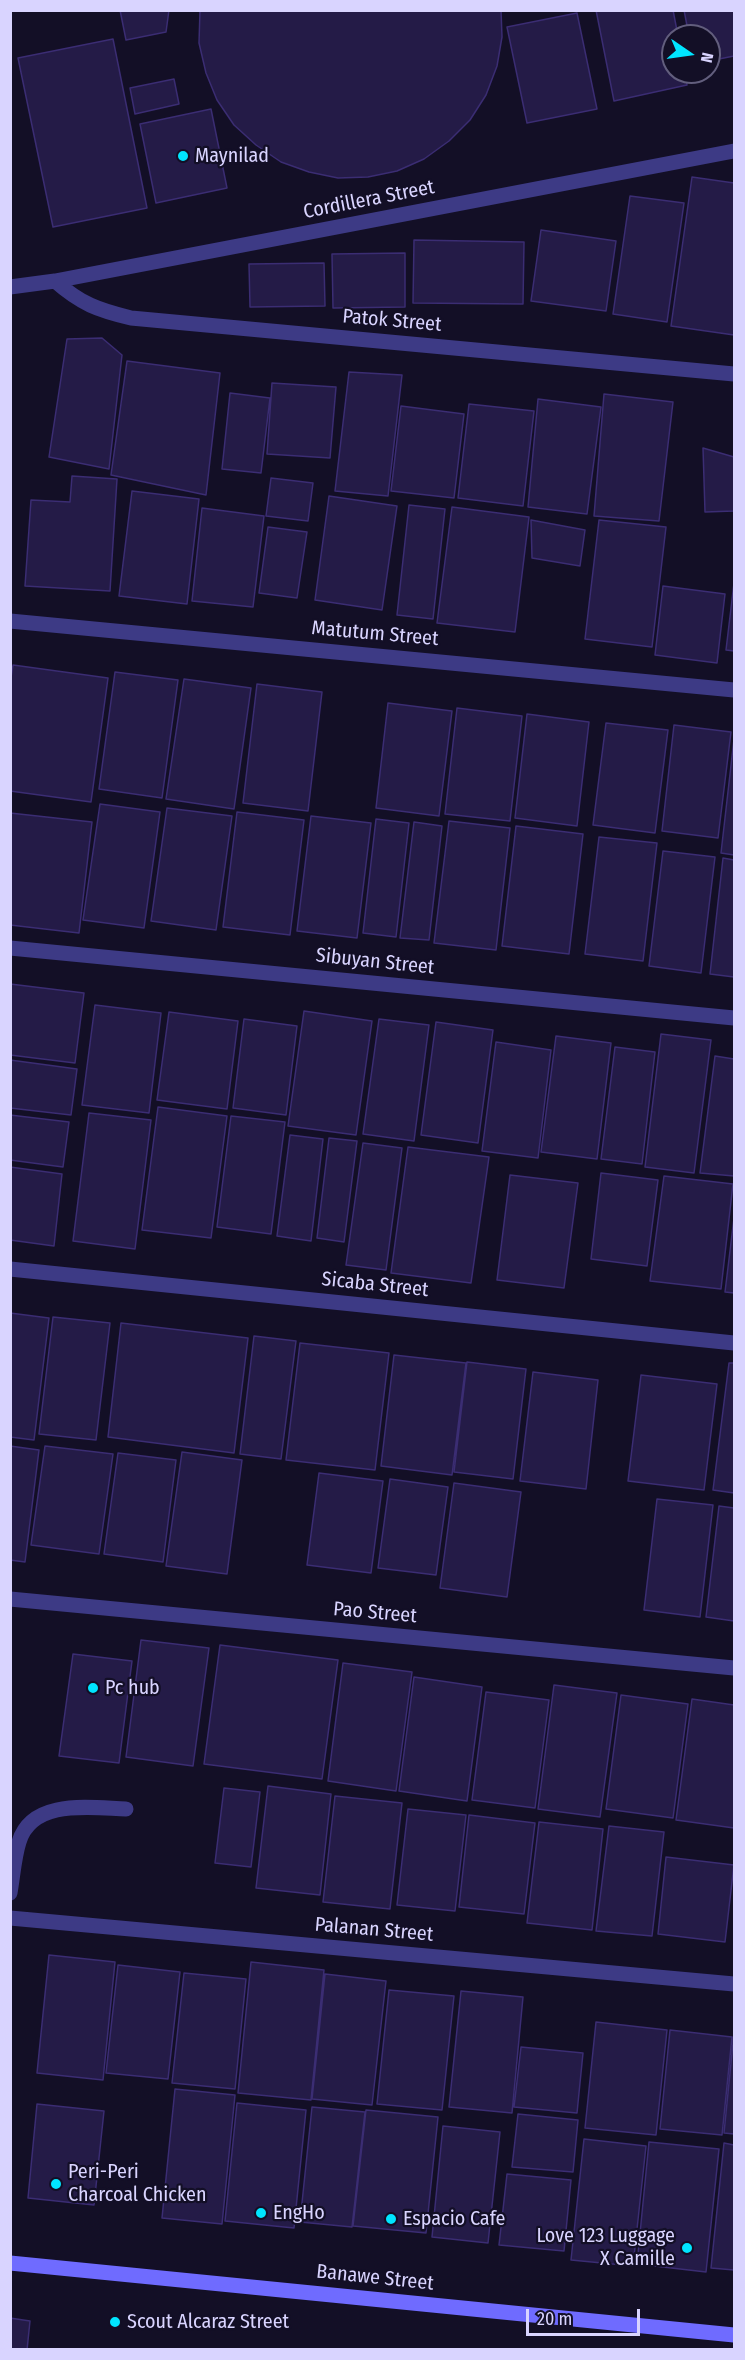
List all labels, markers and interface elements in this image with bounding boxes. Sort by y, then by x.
north arrow [661,24,721,84]
text: N [697,51,717,65]
place label: Maynilad [195,144,269,168]
marker: Maynilad [176,149,190,163]
street label: Cordillera Street [302,176,436,224]
street label: Patok Street [342,305,442,337]
street label: Matutum Street [311,616,439,652]
street label: Sibuyan Street [315,944,435,980]
street label: Sicaba Street [320,1267,430,1303]
street label: Pao Street [332,1597,418,1629]
place label: Pc hub [105,1676,160,1700]
marker: Pc hub [86,1681,100,1695]
street label: Palanan Street [314,1913,434,1947]
place label: Peri-Peri Charcoal Chicken [68,2160,206,2207]
marker: Peri-Peri Charcoal Chicken [49,2177,63,2191]
place label: EngHo [273,2201,325,2225]
marker: EngHo [254,2206,268,2220]
place label: Espacio Cafe [403,2207,505,2231]
marker: Espacio Cafe [384,2212,398,2226]
place label: Love 123 Luggage X Camille [536,2224,675,2271]
marker: Love 123 Luggage X Camille [680,2241,694,2255]
street label: Banawe Street [315,2260,435,2296]
scale bar [529,2297,643,2335]
text: 20 m [537,2308,572,2330]
place label: Scout Alcaraz Street [127,2310,289,2334]
marker: Scout Alcaraz Street [108,2315,122,2329]

